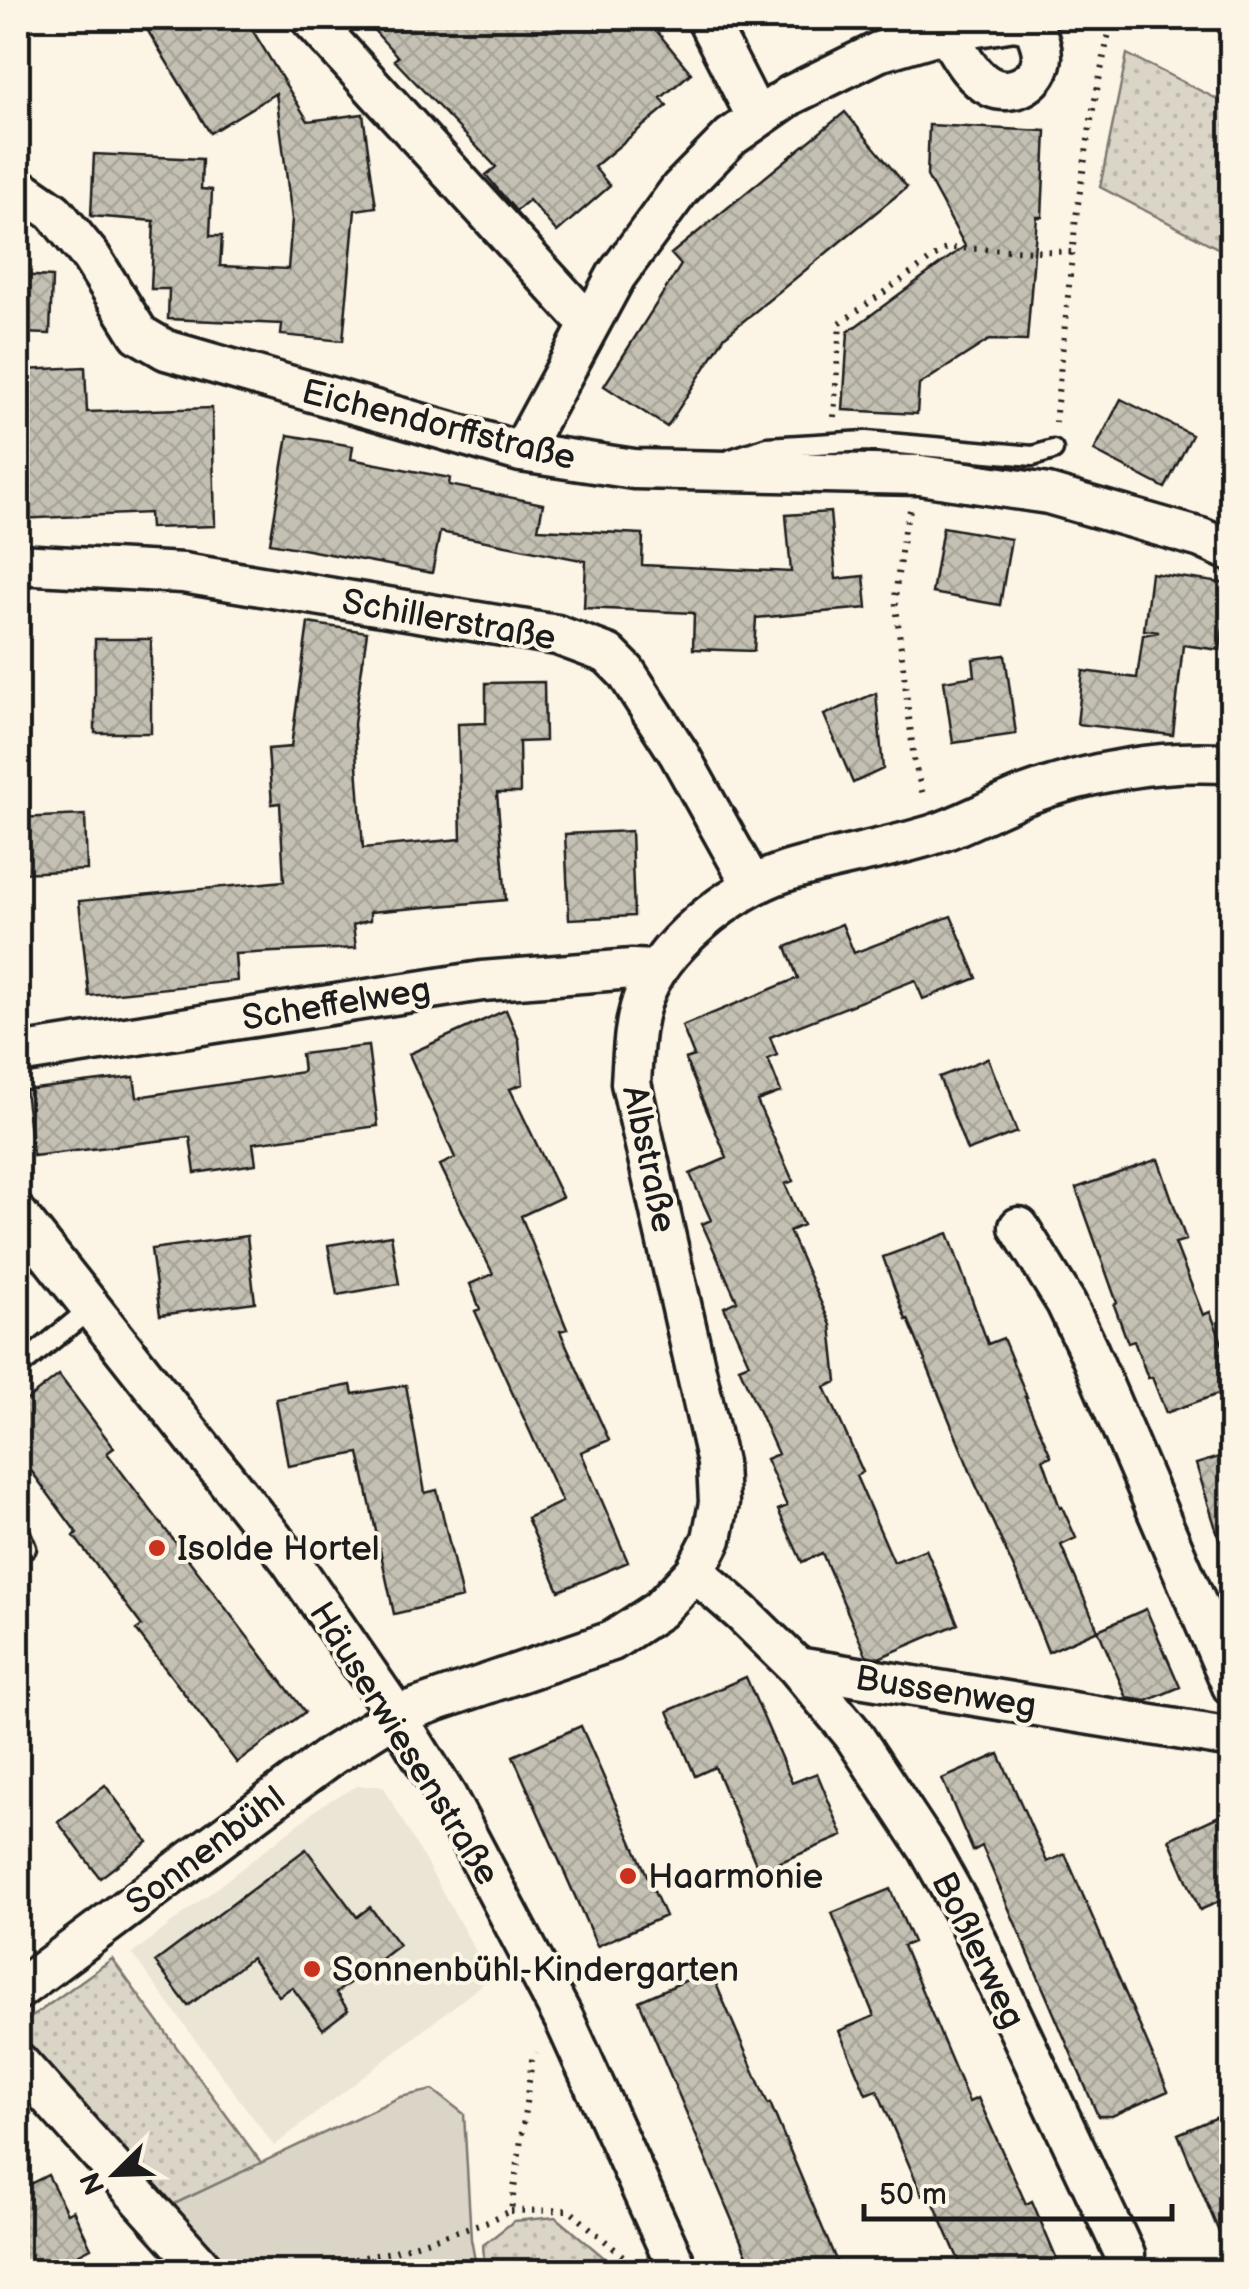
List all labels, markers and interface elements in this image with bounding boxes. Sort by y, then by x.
street label: Eichendorffstraße [297,371,580,480]
street label: Schillerstraße [339,581,559,660]
street label: Scheffelweg [239,968,434,1041]
street label: Albstraße [612,1082,685,1237]
place label: Isolde Hortel [177,1528,380,1571]
marker: Isolde Hortel [146,1537,168,1559]
street label: Häuserwiesenstraße [299,1594,508,1893]
street label: Bussenweg [852,1657,1039,1728]
street label: Sonnenbühl [118,1778,294,1925]
place label: Haarmonie [648,1856,823,1899]
marker: Haarmonie [617,1865,639,1887]
street label: Boßlerweg [921,1865,1034,2036]
place label: Sonnenbühl-Kindergarten [332,1949,739,1992]
marker: Sonnenbühl-Kindergarten [301,1958,323,1980]
north arrow [65,2124,165,2224]
scale bar [864,2159,1172,2221]
text: N [74,2167,113,2199]
text: 50 m [879,2177,947,2213]

